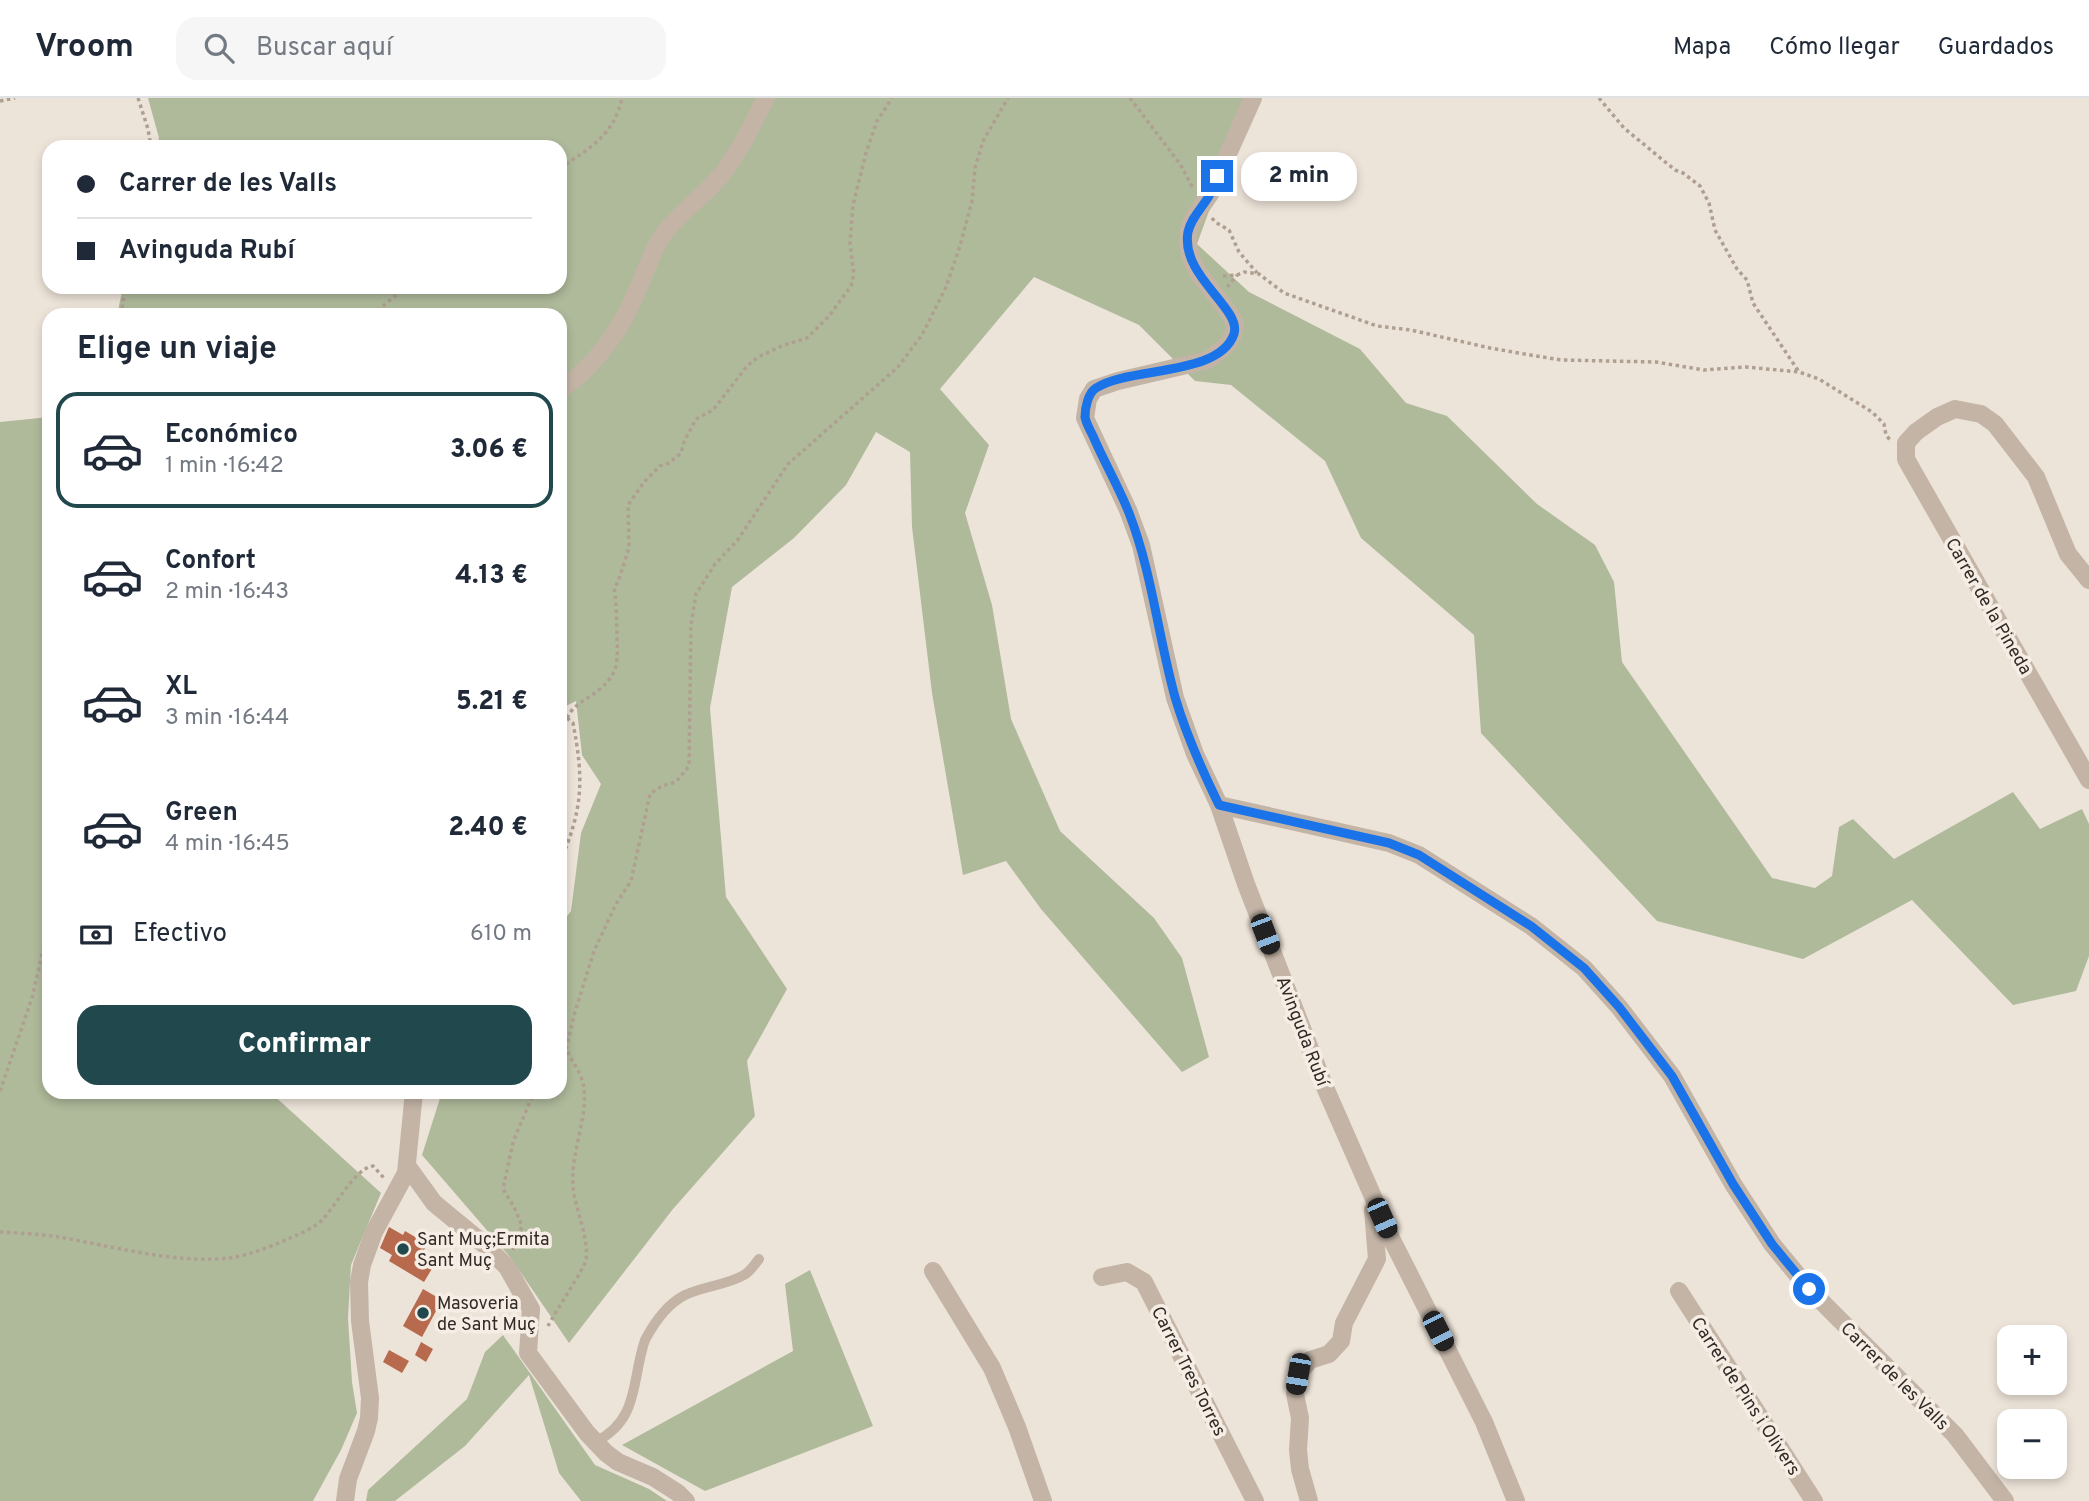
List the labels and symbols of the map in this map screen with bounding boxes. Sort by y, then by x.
callout: 2 min [1242,152,1357,200]
route end [1201,160,1233,192]
street label: Carrer de la Pineda [1939,534,2036,679]
car [1248,911,1283,957]
street label: Avinguda Rubí [1270,973,1334,1091]
car [1364,1195,1401,1241]
place label: Sant Muç;Ermita Sant Muç [417,1229,549,1273]
marker: Sant Muç;Ermita Sant Muç [395,1241,411,1257]
route start [1793,1273,1825,1305]
place label: Masoveria de Sant Muç [437,1293,536,1337]
street label: Carrer Tres Torres [1145,1303,1230,1440]
marker: Masoveria de Sant Muç [415,1305,431,1321]
car [1420,1308,1457,1354]
street label: Carrer de Pins i Olivers [1685,1313,1805,1480]
street label: Carrer de les Valls [1835,1318,1953,1436]
car [1285,1351,1312,1397]

